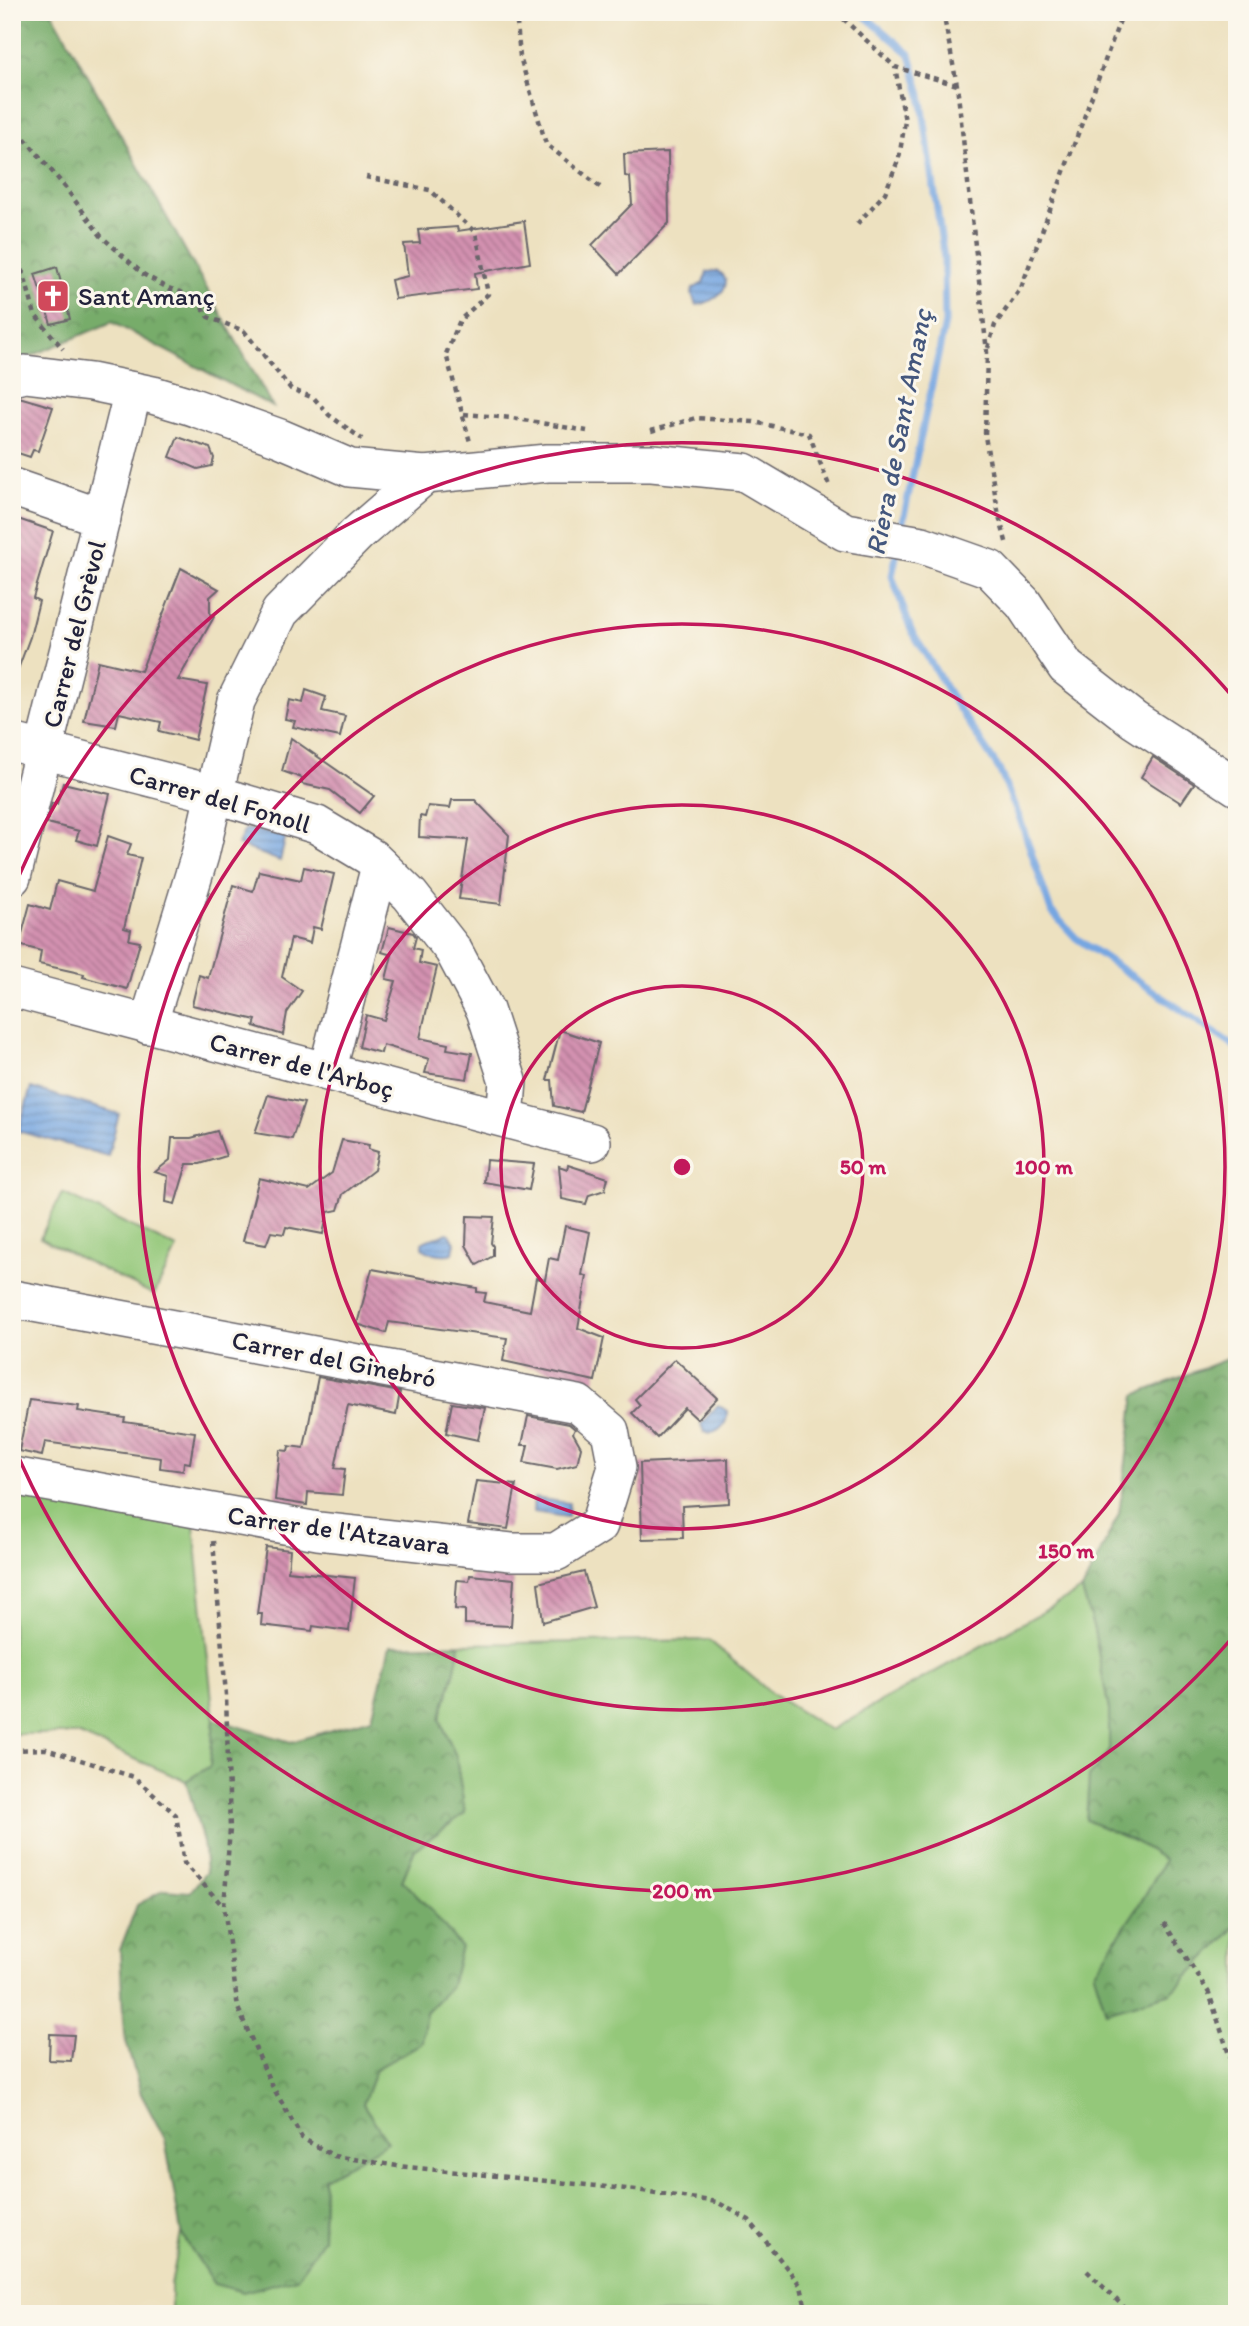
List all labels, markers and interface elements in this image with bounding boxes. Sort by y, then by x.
church icon: Sant Amanç [34,277,72,315]
place label: Sant Amanç [78,280,215,312]
water label: Riera de Sant Amanç [857,305,939,558]
street label: Carrer del Grèvol [35,537,113,731]
street label: Carrer del Fonoll [125,758,315,840]
street label: Carrer de l'Arboç [206,1025,398,1105]
text: 50 m [840,1154,887,1179]
text: 100 m [1015,1154,1073,1179]
centre of rings [670,1155,694,1179]
street label: Carrer del Ginebró [229,1324,439,1394]
street label: Carrer de l'Atzavara [226,1499,453,1562]
text: 150 m [1038,1538,1094,1563]
text: 200 m [652,1878,712,1903]

